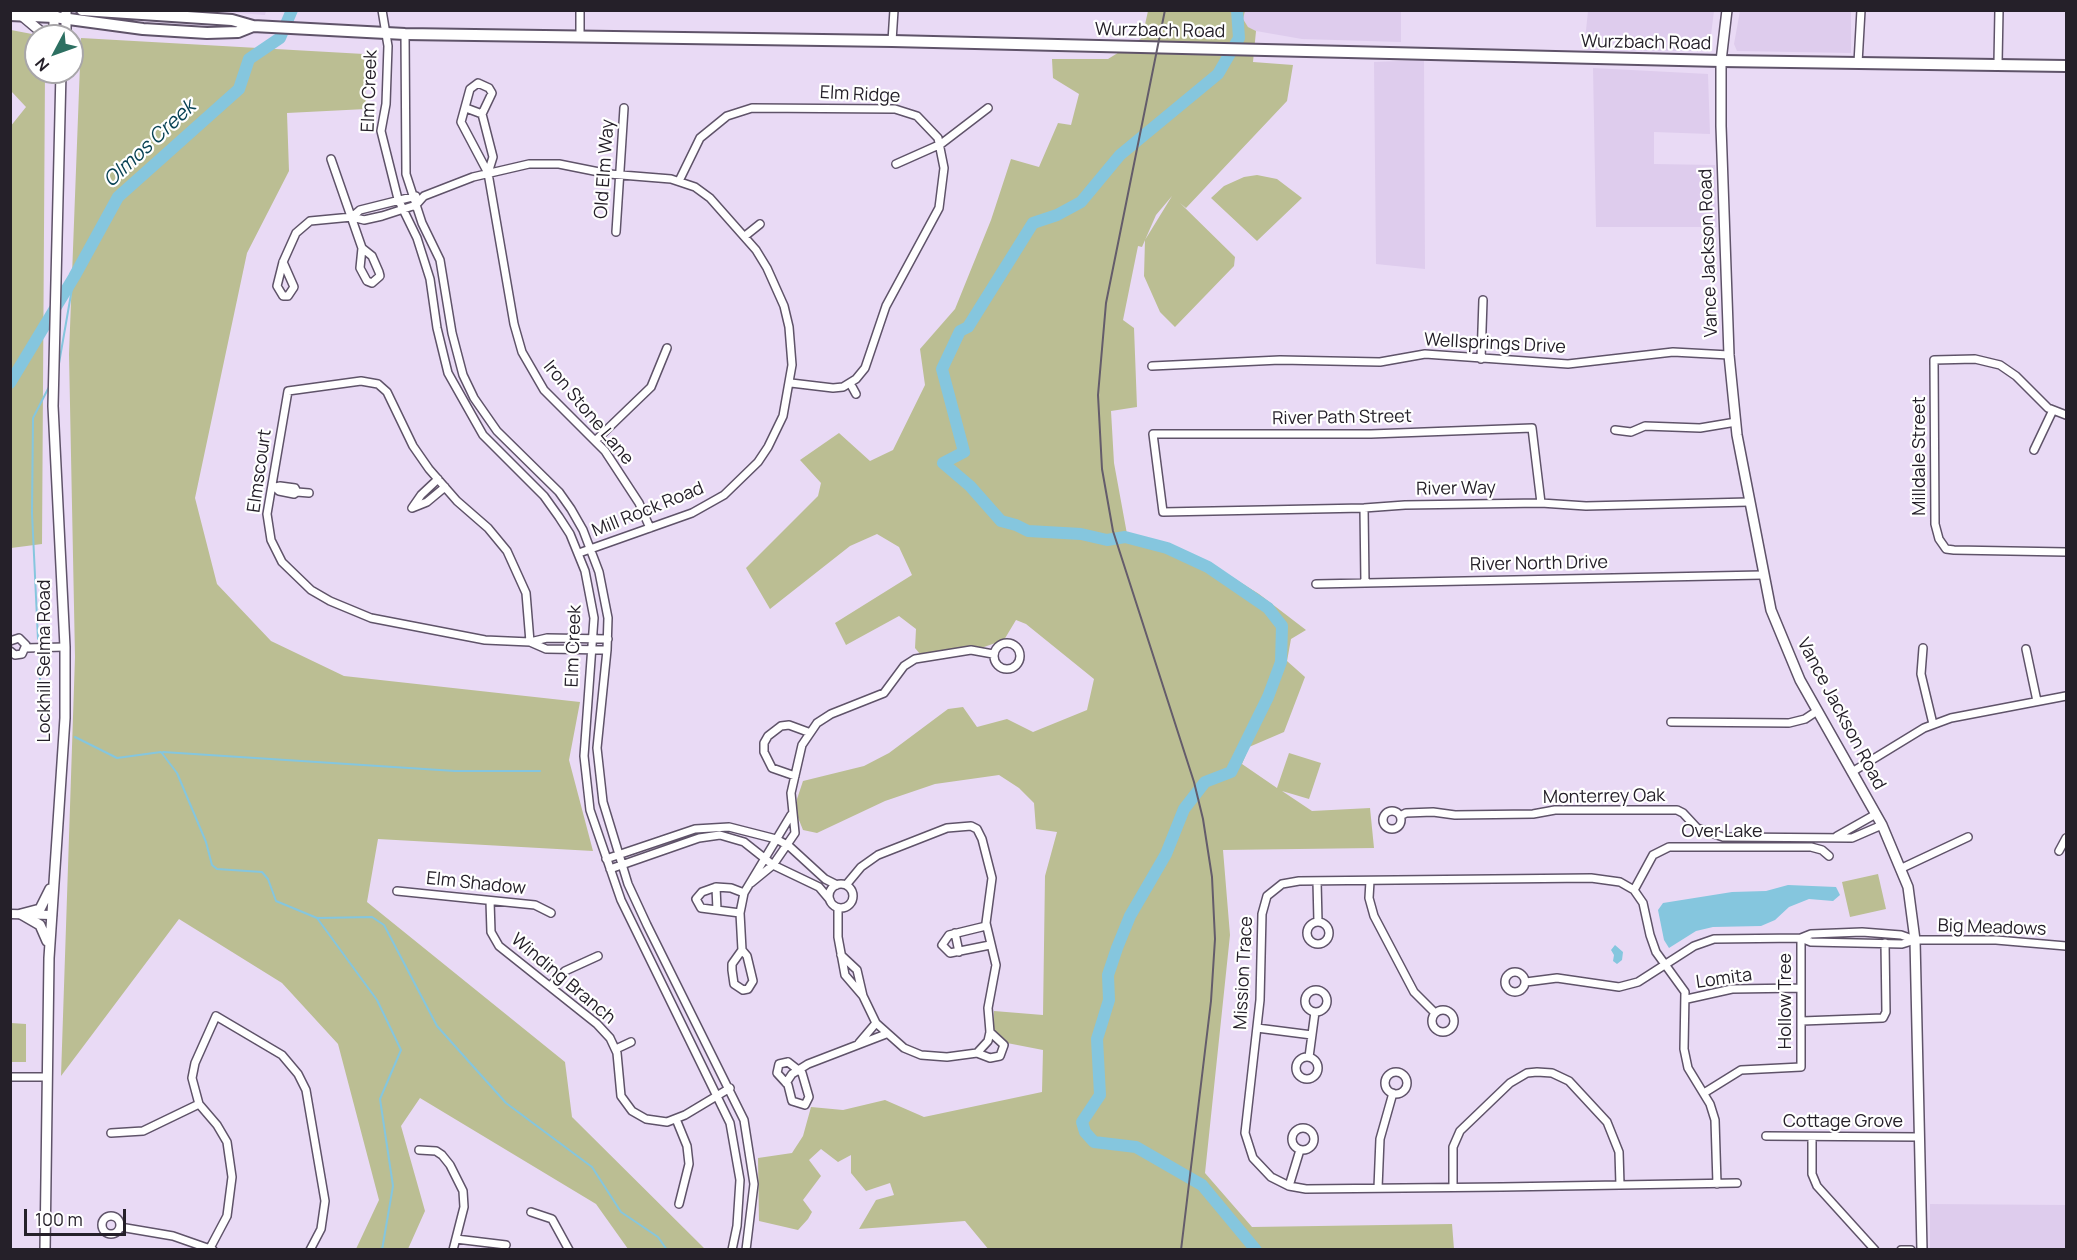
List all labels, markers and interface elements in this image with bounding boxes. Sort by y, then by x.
street label: Wurzbach Road [1095,19,1225,43]
north arrow [24,24,84,84]
street label: Wurzbach Road [1581,31,1711,55]
street label: Elm Creek [358,49,382,133]
text: N [30,53,54,76]
street label: Elm Ridge [819,82,901,108]
water label: Olmos Creek [99,95,201,193]
street label: Old Elm Way [591,118,619,220]
street label: Vance Jackson Road [1695,168,1723,338]
street label: Wellsprings Drive [1424,329,1566,359]
street label: Iron Stone Lane [538,357,638,469]
street label: Milldale Street [1909,396,1931,516]
street label: River Path Street [1272,406,1412,430]
street label: Elmscourt [243,428,277,514]
street label: Mill Rock Road [589,478,707,542]
street label: River Way [1416,478,1496,500]
street label: River North Drive [1470,552,1608,576]
street label: Lockhill Selma Road [34,580,56,742]
street label: Elm Creek [562,604,586,688]
street label: Vance Jackson Road [1792,634,1890,794]
street label: Monterrey Oak [1543,785,1665,809]
street label: Over Lake [1682,821,1762,843]
street label: Elm Shadow [425,868,527,900]
street label: Big Meadows [1937,915,2047,941]
street label: Mission Trace [1230,916,1258,1030]
street label: Winding Branch [506,929,620,1029]
street label: Hollow Tree [1775,953,1797,1049]
street label: Lomita [1695,964,1753,994]
street label: Cottage Grove [1783,1111,1903,1133]
scale bar [27,1197,129,1235]
text: 100 m [35,1207,83,1231]

